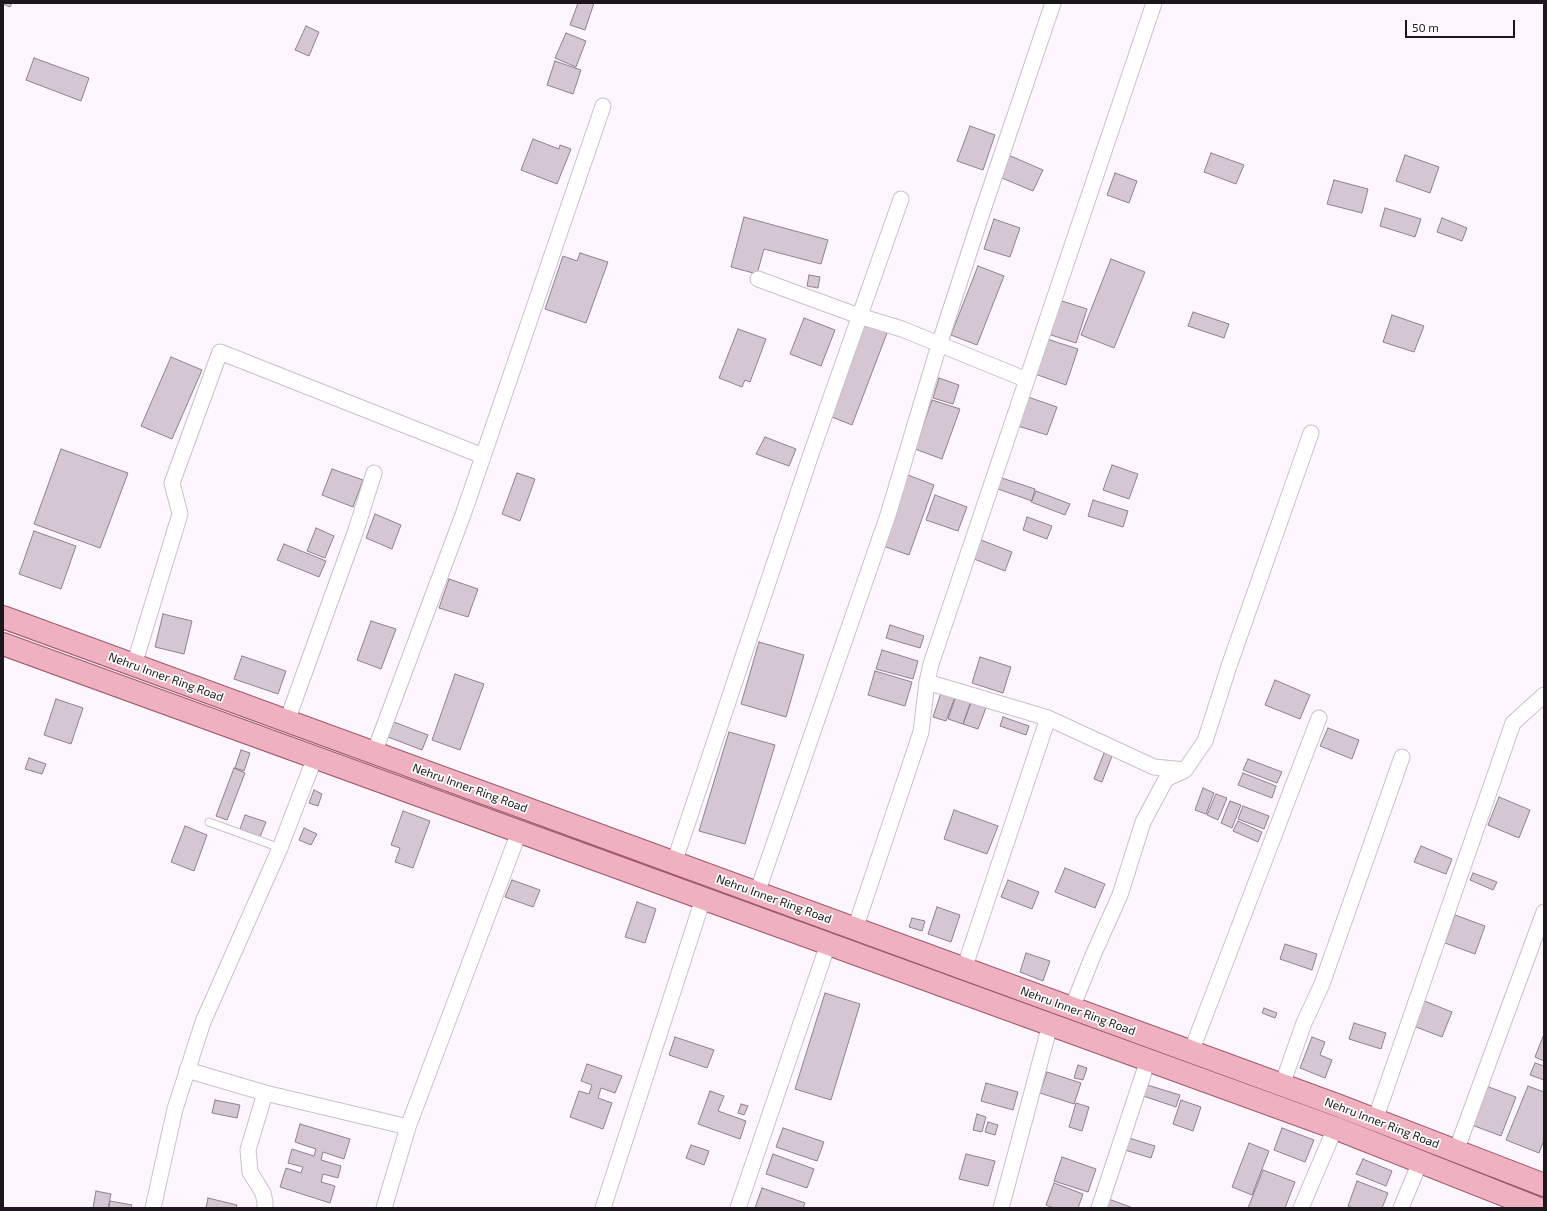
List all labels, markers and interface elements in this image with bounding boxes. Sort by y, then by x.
scale bar [1407,12,1517,38]
text: 50 m [1412,20,1439,34]
street label: Nehru Inner Ring Road [106,649,226,705]
street label: Nehru Inner Ring Road [410,760,530,816]
street label: Nehru Inner Ring Road [714,871,834,927]
street label: Nehru Inner Ring Road [1018,983,1138,1039]
street label: Nehru Inner Ring Road [1323,1094,1441,1152]

